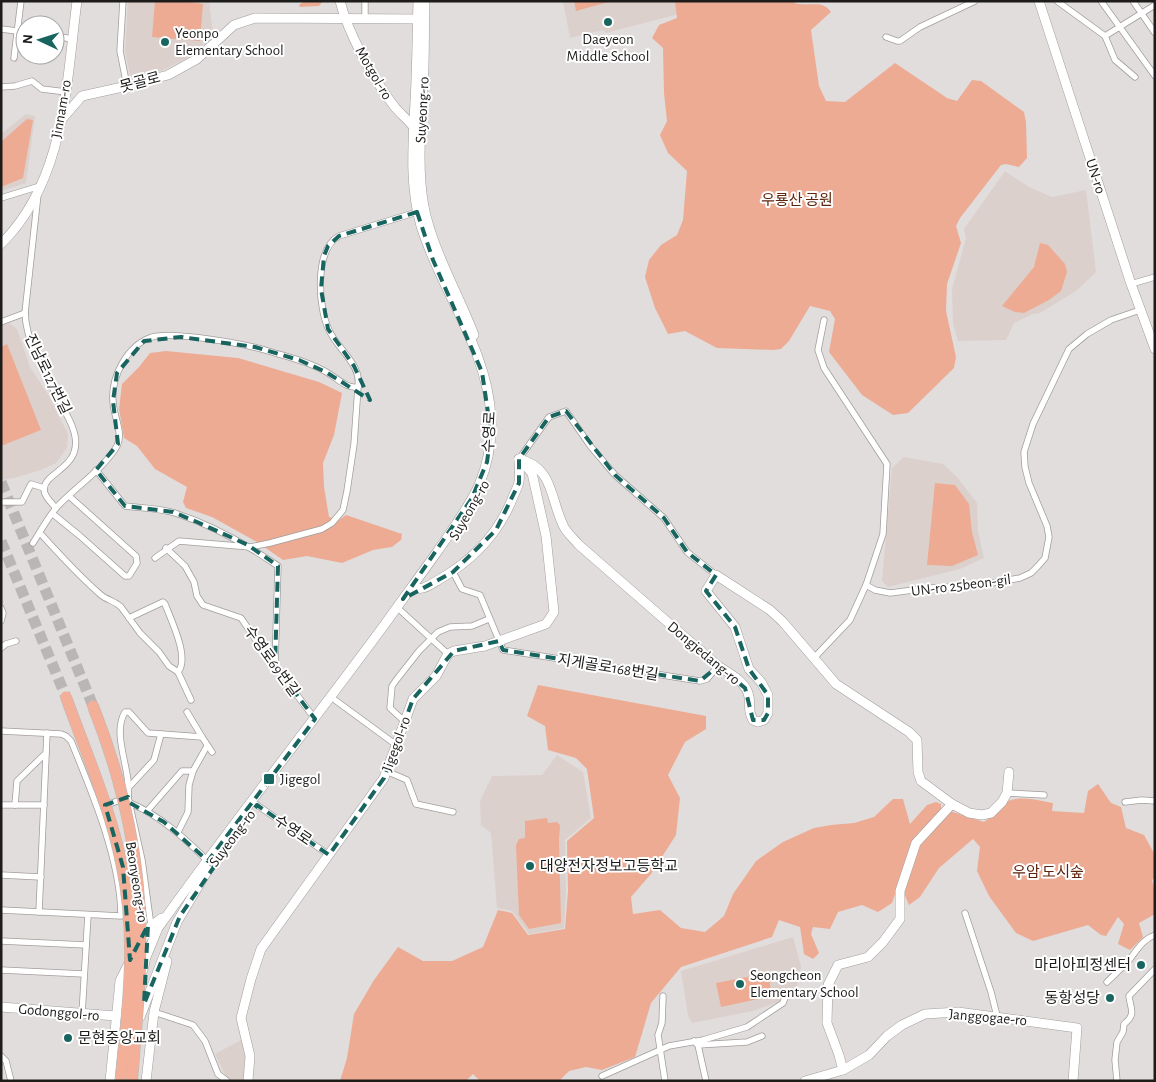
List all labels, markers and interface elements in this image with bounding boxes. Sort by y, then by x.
north arrow [15,15,65,65]
marker: Daeyeon Middle School [602,16,614,28]
place label: Yeonpo Elementary School [175,26,284,58]
place label: Daeyeon Middle School [567,32,649,64]
text: N [21,34,35,45]
marker: Yeonpo Elementary School [159,36,171,48]
street label: Motgol-ro [352,44,395,102]
street label: 못골로 [118,70,162,95]
street label: Suyeong-ro [413,76,432,144]
street label: Jinnam-ro [49,79,74,140]
street label: UN-ro [1083,157,1108,196]
park label: 우룡산 공원 [761,192,833,208]
street label: 진남로127번길 [22,331,74,417]
street label: 수영로 [480,411,498,453]
street label: Suyeong-ro [446,478,493,543]
street label: UN-ro 25beon-gil [910,572,1012,599]
street label: Dongjedang-ro [665,619,743,688]
street label: 수영로69번길 [241,623,303,699]
street label: 지게골로168번길 [556,651,660,683]
street label: Jigegol-ro [380,715,413,774]
marker: Jigegol [262,772,276,786]
place label: Jigegol [280,772,321,787]
street label: Suyeong-ro [206,807,258,869]
street label: 수영로 [271,812,315,848]
street label: Beonyeong-ro [123,841,150,924]
place label: 대양전자정보고등학교 [540,857,678,874]
marker: 대양전자정보고등학교 [524,860,536,872]
park label: 우암 도시숲 [1012,864,1084,880]
place label: 마리아피정센터 [1034,957,1131,973]
marker: 마리아피정센터 [1135,959,1147,971]
place label: Seongcheon Elementary School [750,968,859,1000]
marker: Seongcheon Elementary School [734,978,746,990]
place label: 동항성당 [1045,990,1100,1006]
marker: 동항성당 [1104,992,1116,1004]
street label: Godonggol-ro [18,1001,100,1024]
street label: Janggogae-ro [948,1007,1028,1028]
place label: 문현중앙교회 [78,1029,161,1046]
marker: 문현중앙교회 [62,1032,74,1044]

